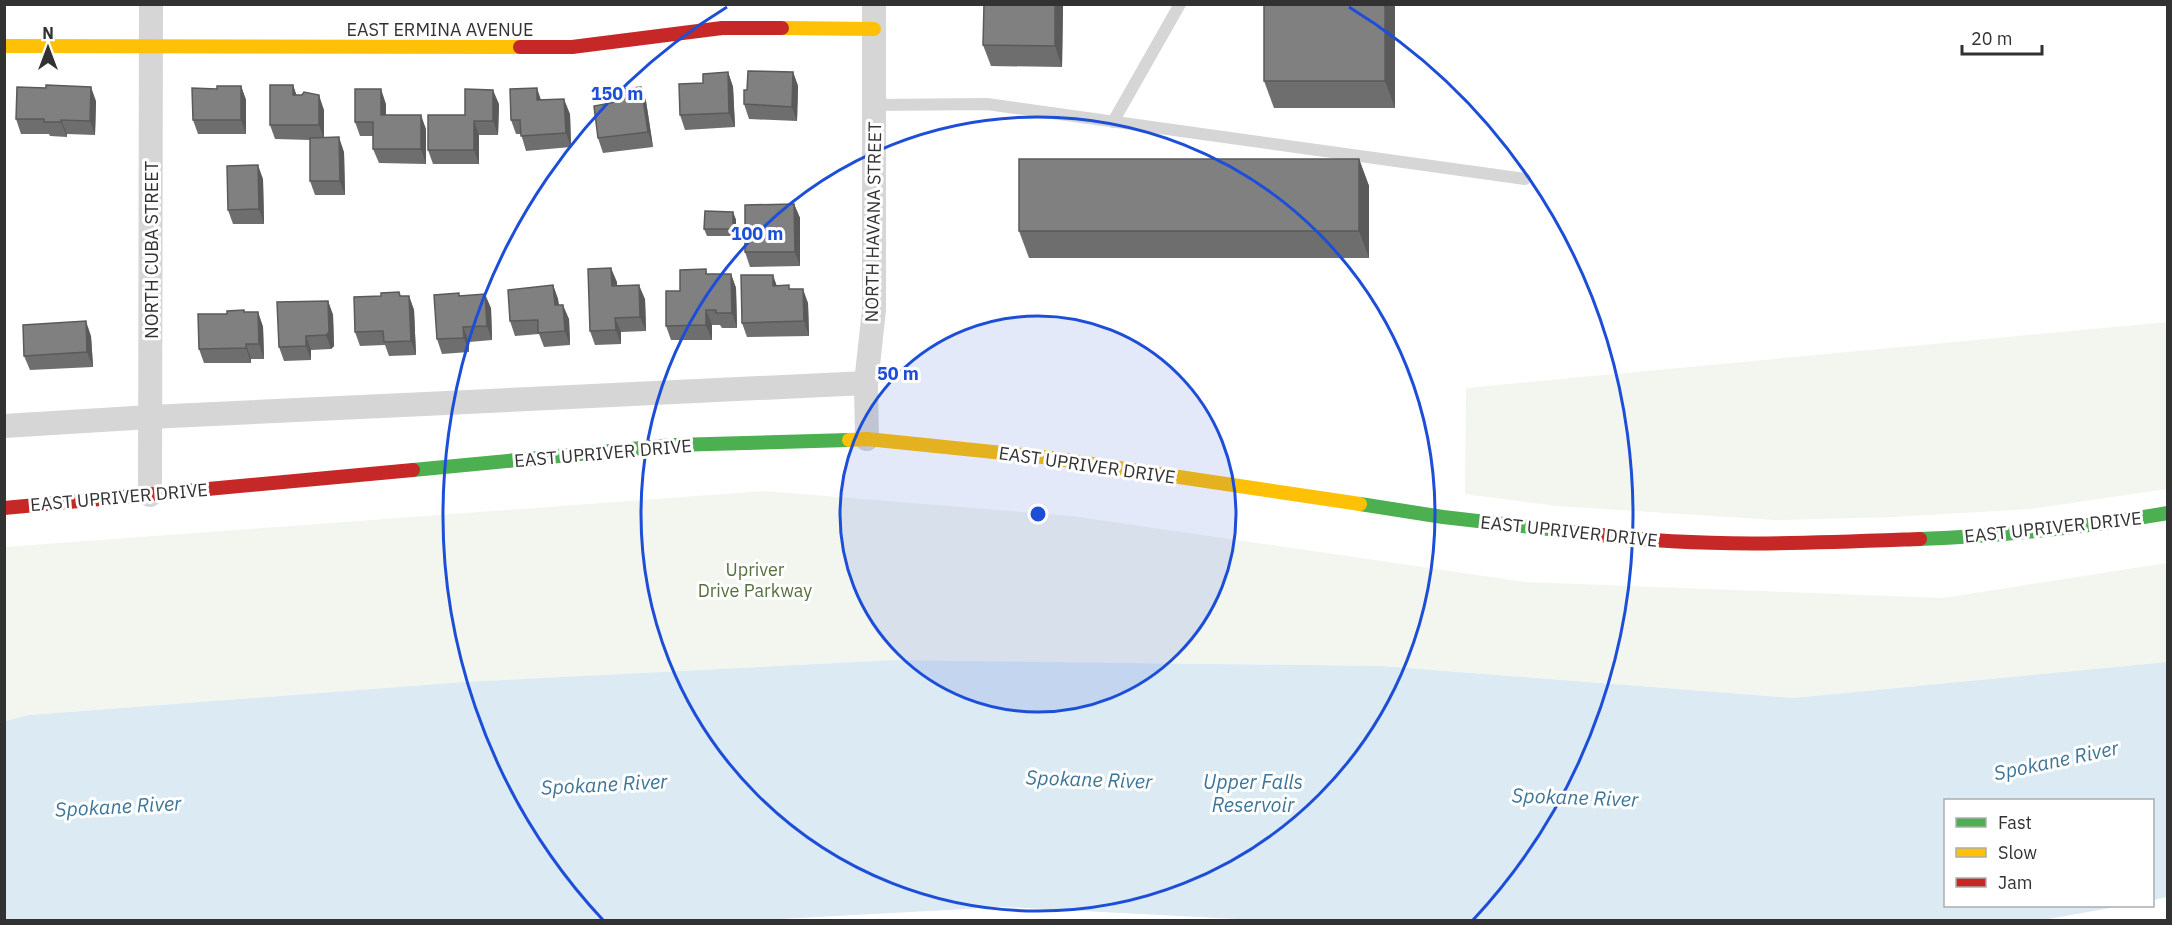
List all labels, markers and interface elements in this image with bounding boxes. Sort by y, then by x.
north arrow [18,18,78,78]
street label: EAST ERMINA AVENUE [347,18,533,41]
scale bar [1962,18,2042,56]
text: N [42,23,54,43]
text: 20 m [1971,27,2013,50]
text: 150 m [591,82,643,105]
street label: NORTH HAVANA STREET [860,121,886,323]
street label: NORTH CUBA STREET [140,161,163,339]
text: 100 m [731,222,783,245]
text: 50 m [877,362,919,385]
street label: EAST UPRIVER DRIVE [513,434,693,472]
street label: EAST UPRIVER DRIVE [997,441,1177,489]
street label: EAST UPRIVER DRIVE [29,478,209,516]
centre of rings [1028,504,1048,524]
street label: EAST UPRIVER DRIVE [1963,506,2143,548]
street label: EAST UPRIVER DRIVE [1479,510,1659,552]
park label: Upriver Drive Parkway [698,558,812,602]
water label: Spokane River [1991,733,2121,786]
water label: Spokane River [1025,763,1153,795]
water label: Spokane River [540,767,669,801]
water label: Upper Falls Reservoir [1203,768,1303,818]
water label: Spokane River [1511,781,1639,813]
water label: Spokane River [54,789,183,823]
legend [1944,799,2154,907]
text: Fast [1998,811,2032,834]
text: Slow [1998,841,2037,864]
text: Jam [1998,871,2033,894]

